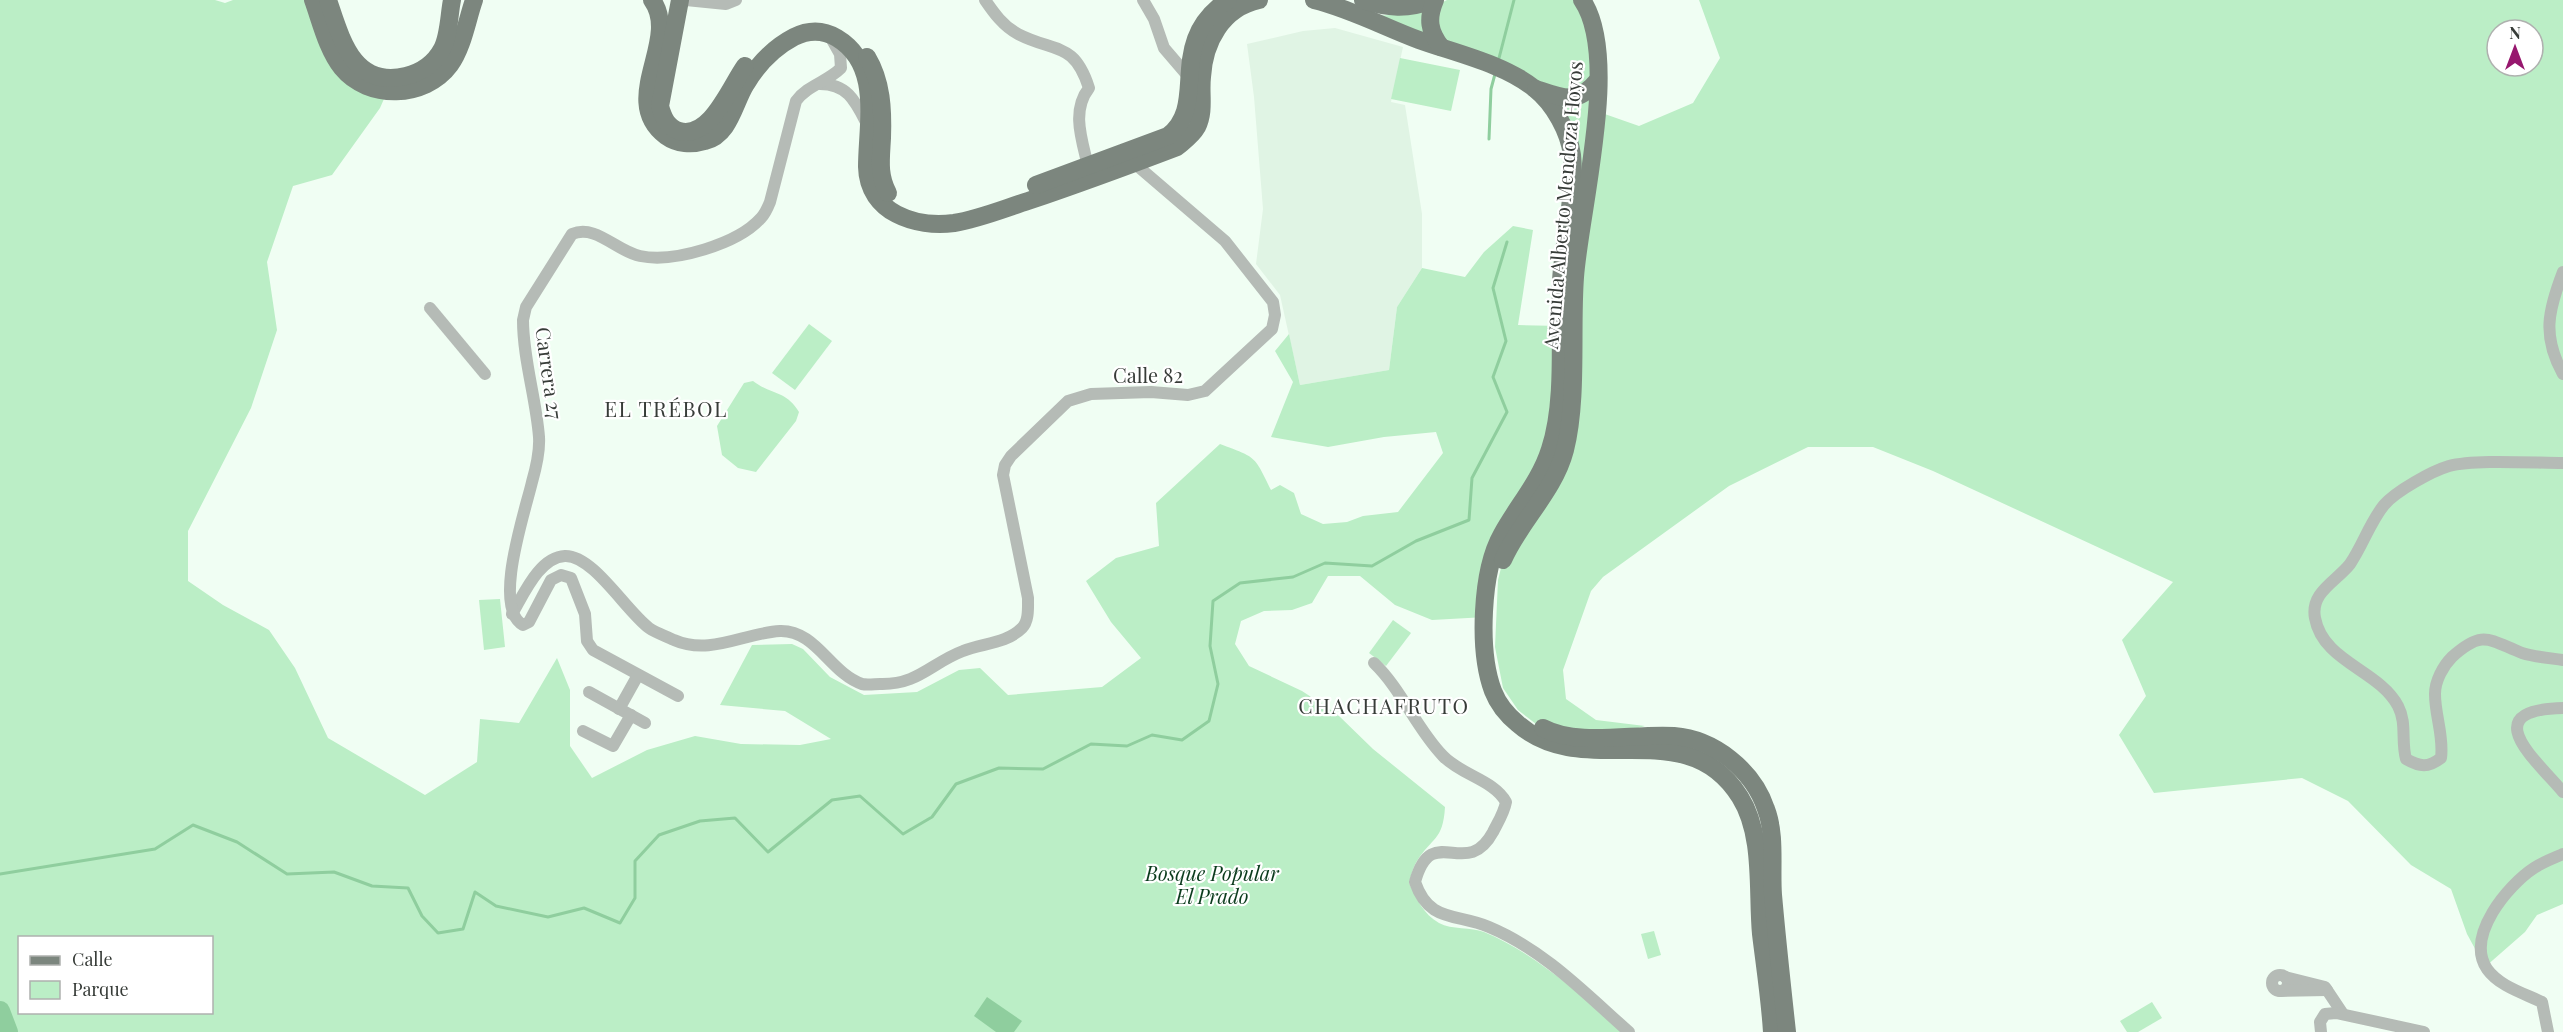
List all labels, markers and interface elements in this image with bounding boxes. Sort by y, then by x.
north arrow [2485,18,2545,78]
text: N [2509,22,2521,43]
street label: Avenida Alberto Mendoza Hoyos [1536,60,1588,351]
street label: Carrera 27 [530,325,570,421]
street label: Calle 82 [1113,361,1183,388]
district label: EL TRÉBOL [604,394,728,422]
district label: CHACHAFRUTO [1298,691,1470,719]
park label: Bosque Popular El Prado [1144,859,1280,909]
legend [18,936,213,1014]
text: Calle [72,947,113,971]
text: Parque [72,977,129,1001]

